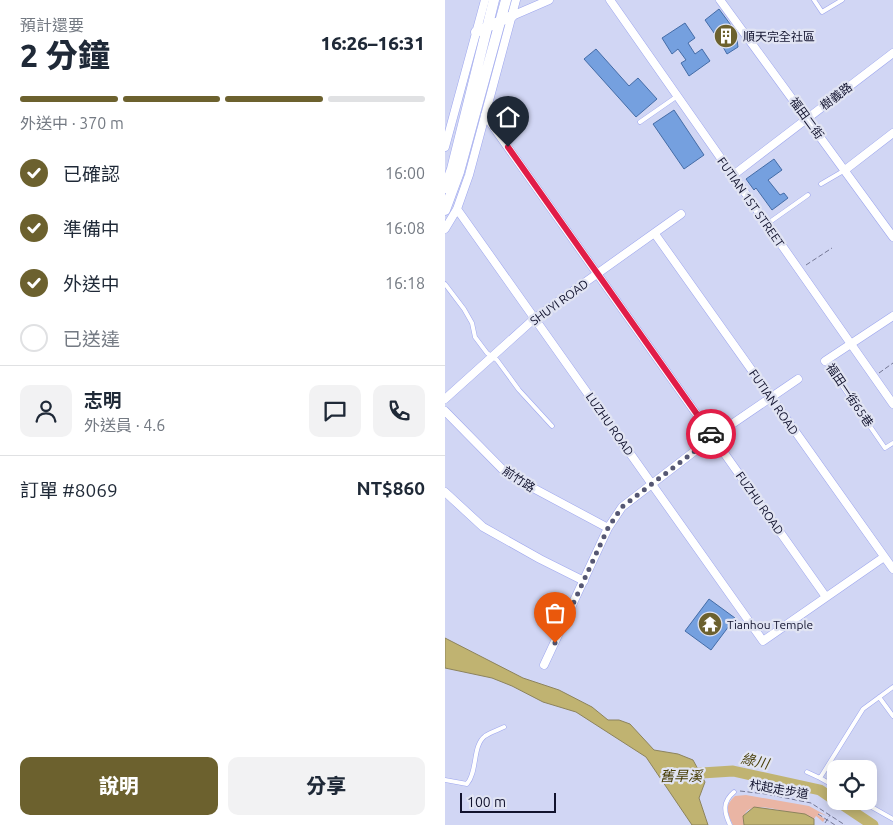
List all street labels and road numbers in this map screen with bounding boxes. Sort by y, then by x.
street label: 樹義路 [818,80,854,112]
street label: 福田二街 [788,95,826,141]
street label: FUTIAN 1ST STREET [715,155,787,250]
street label: SHUYI ROAD [527,277,591,327]
street label: 福田一街65巷 [824,361,876,429]
street label: FUTIAN ROAD [747,367,801,437]
street label: LUZHU ROAD [584,390,636,458]
street label: 前竹路 [500,464,538,494]
street label: FUZHU ROAD [734,469,786,537]
street label: 杙起走步道 [748,777,810,801]

